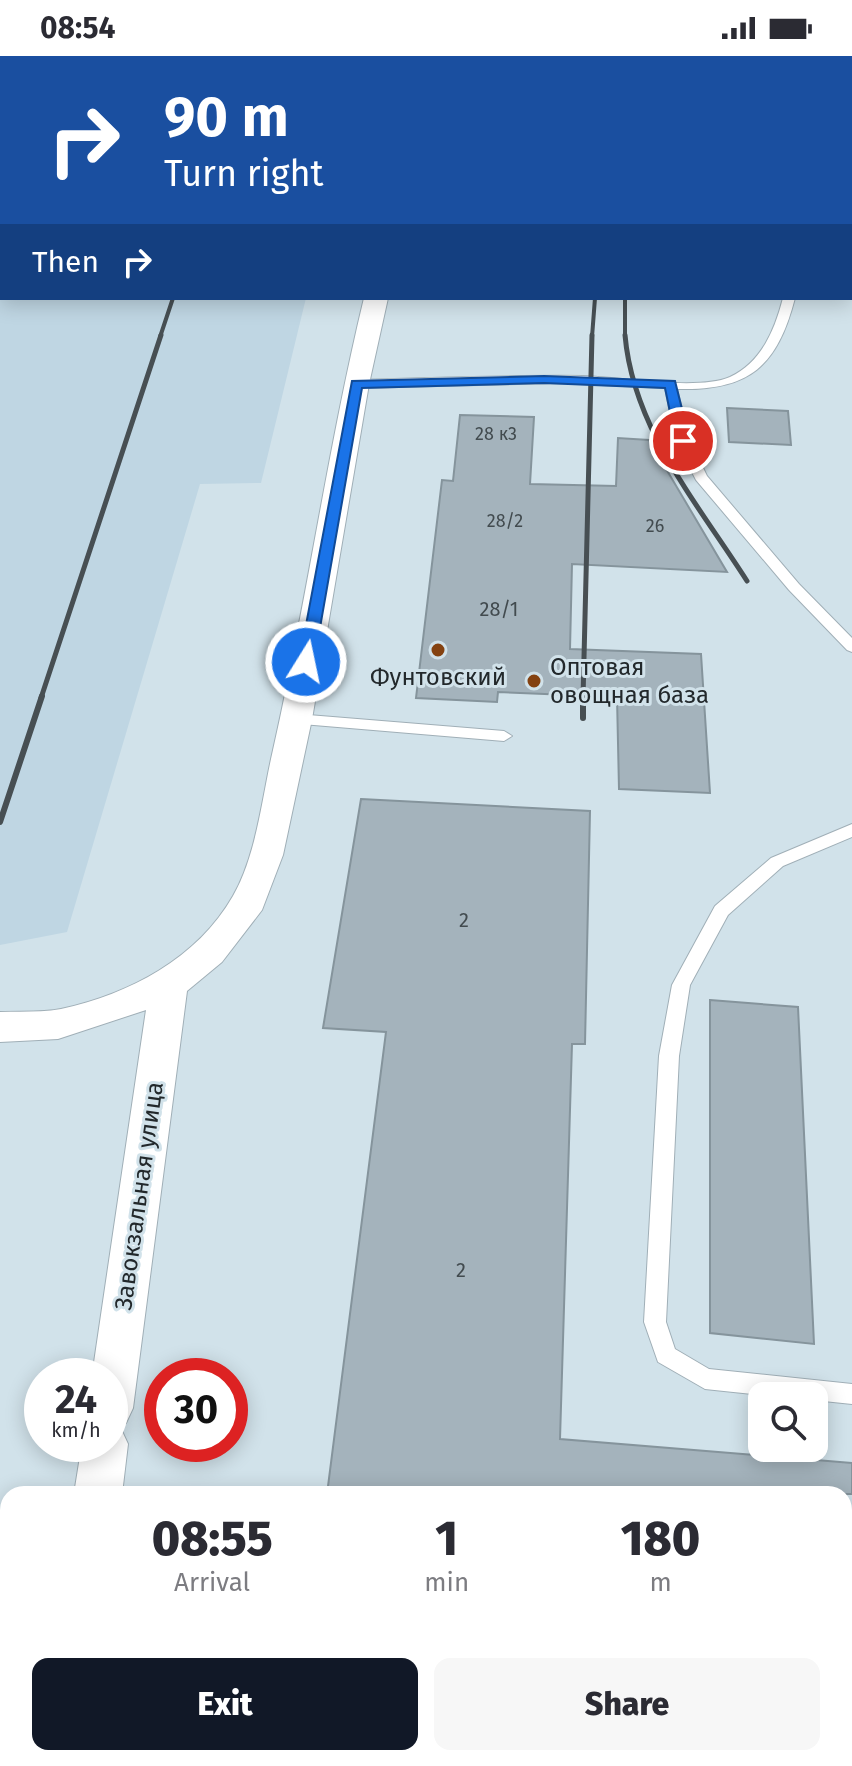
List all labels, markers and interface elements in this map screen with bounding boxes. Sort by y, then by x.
text: 08:54 [40,10,115,46]
text: 90 m [164,84,289,151]
icon: right [32,88,136,192]
text: Turn right [164,152,324,196]
icon: right [115,240,159,284]
text: Then [32,244,99,280]
pin [649,407,717,475]
icon: arrive [661,419,705,463]
house number: 28 к3 [475,423,517,445]
house number: 28/2 [487,510,523,532]
house number: 26 [646,515,664,537]
house number: 28/1 [480,597,518,621]
position arrow [264,620,348,704]
marker: Фунтовский [429,641,447,659]
place label: Оптовая овощная база [550,653,709,709]
place label: Фунтовский [370,663,506,691]
marker: Оптовая овощная база [525,672,543,690]
house number: 2 [459,908,469,932]
street label: Завокзальная улица [109,1080,169,1312]
house number: 2 [456,1258,466,1282]
speed limit sign: 30 [144,1358,248,1462]
text: 24 [55,1376,97,1424]
map controls [748,1382,828,1462]
button: search [748,1382,828,1462]
text: km/h [51,1418,101,1442]
text: 08:55 [152,1510,273,1568]
text: 1 [435,1510,458,1568]
text: 180 [621,1510,700,1568]
text: Arrival [174,1567,250,1598]
text: min [424,1567,469,1598]
text: m [649,1567,672,1598]
button: Exit [32,1658,418,1750]
button: Share [434,1658,820,1750]

